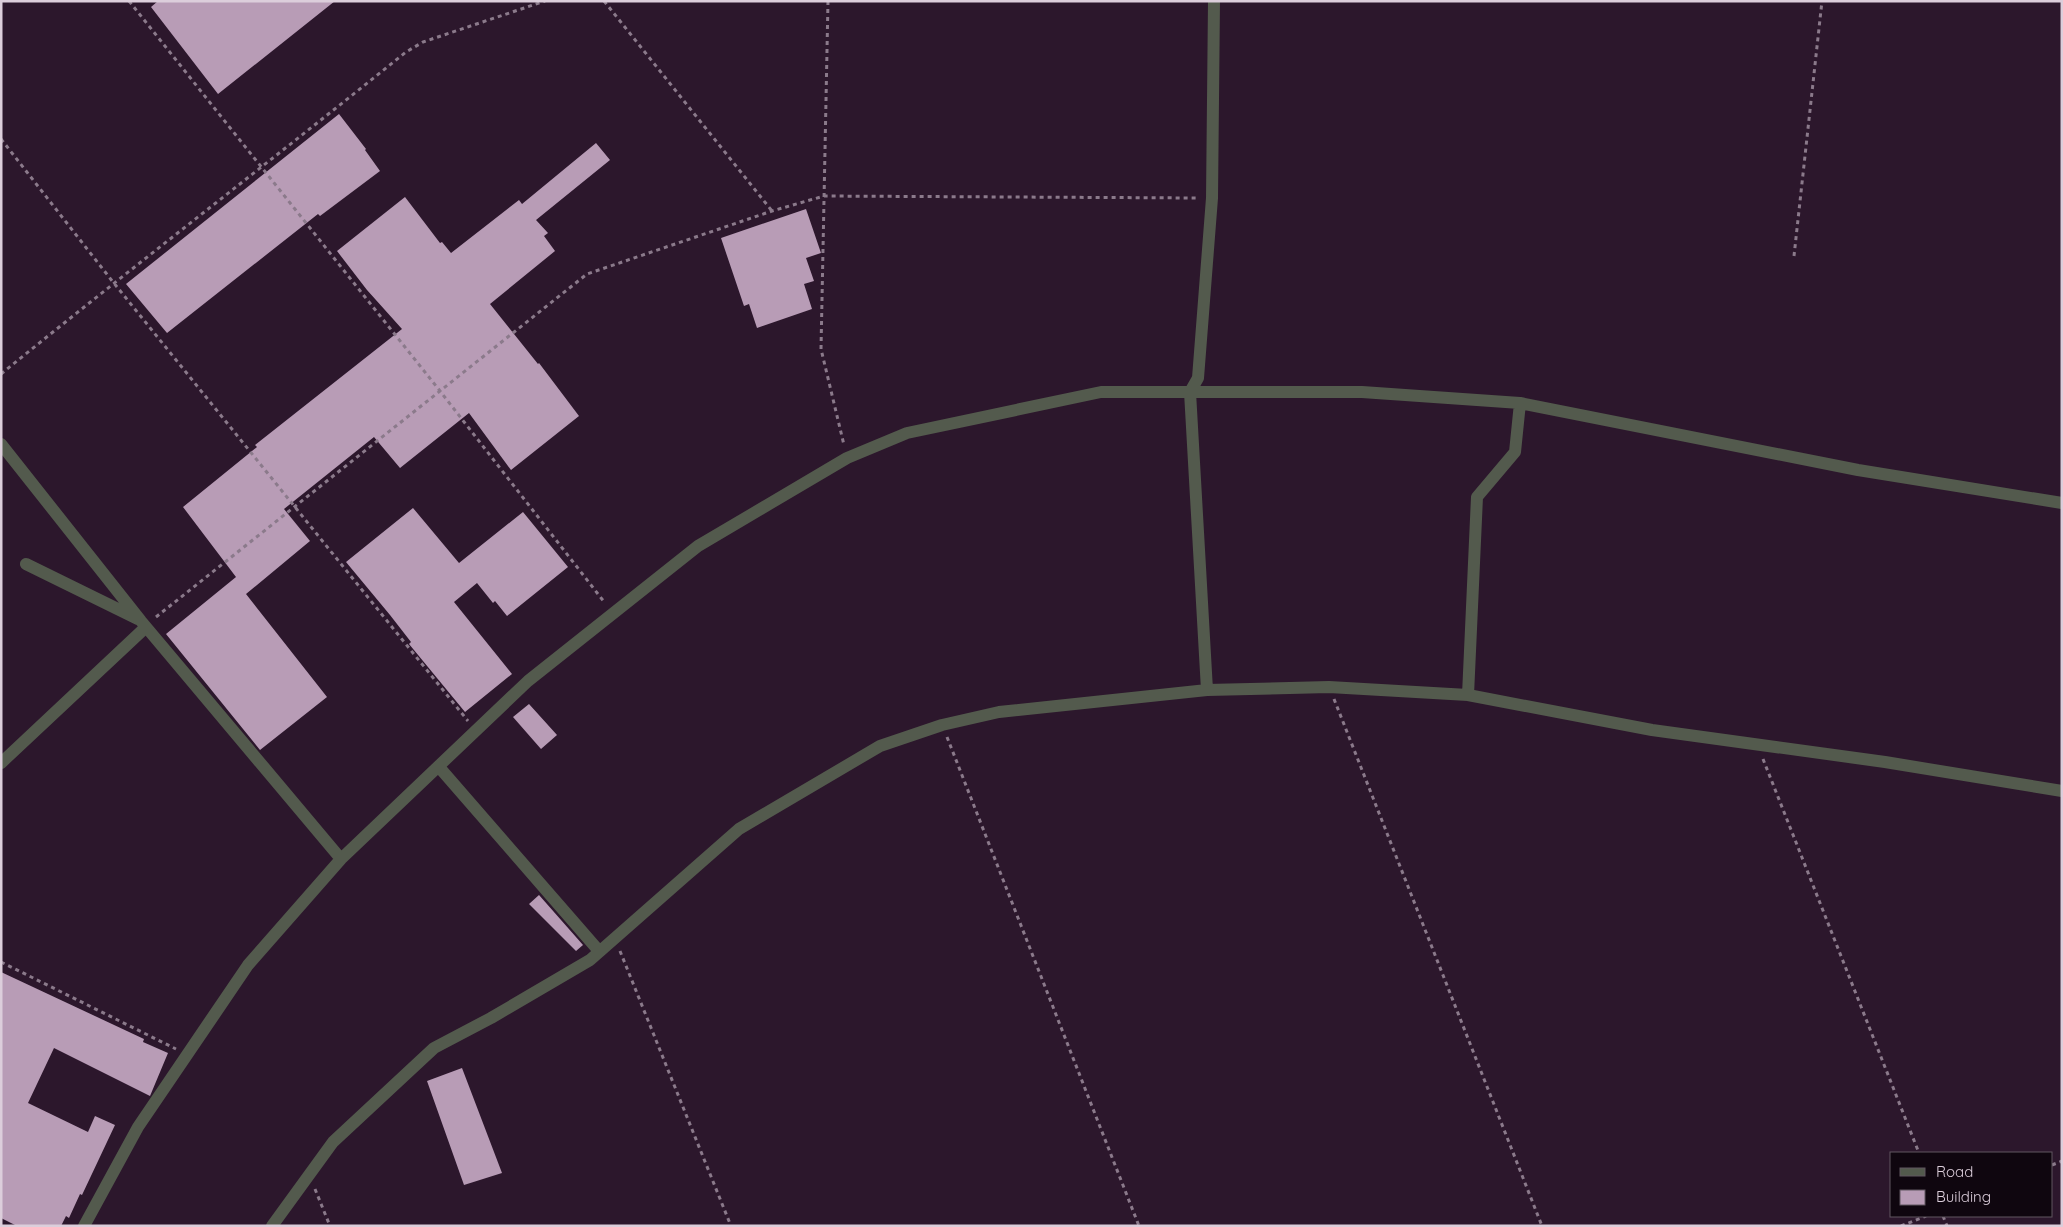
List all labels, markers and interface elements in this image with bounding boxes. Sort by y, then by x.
legend [1890,1152,2053,1217]
text: Road [1936,1162,1973,1181]
text: Building [1936,1187,1991,1206]

